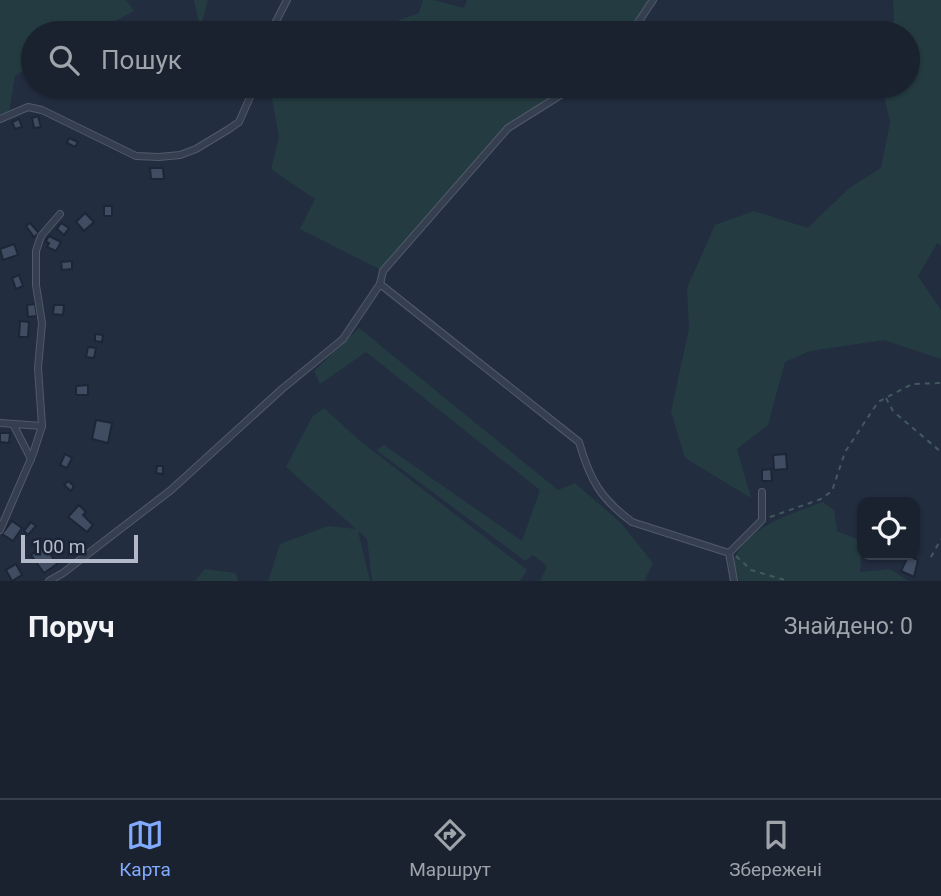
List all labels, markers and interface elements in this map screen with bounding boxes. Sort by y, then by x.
search box [21,21,920,98]
icon: search [45,41,83,79]
text: Пошук [101,45,182,75]
map controls [857,497,920,560]
button: locate [857,497,920,560]
scale bar [21,532,138,564]
text: 100 m [32,535,85,558]
text: Поруч [28,609,115,644]
text: Знайдено: 0 [784,613,913,640]
tab: Карта [119,816,171,881]
tab: Маршрут [409,816,491,881]
tab: Збережені [729,816,822,881]

